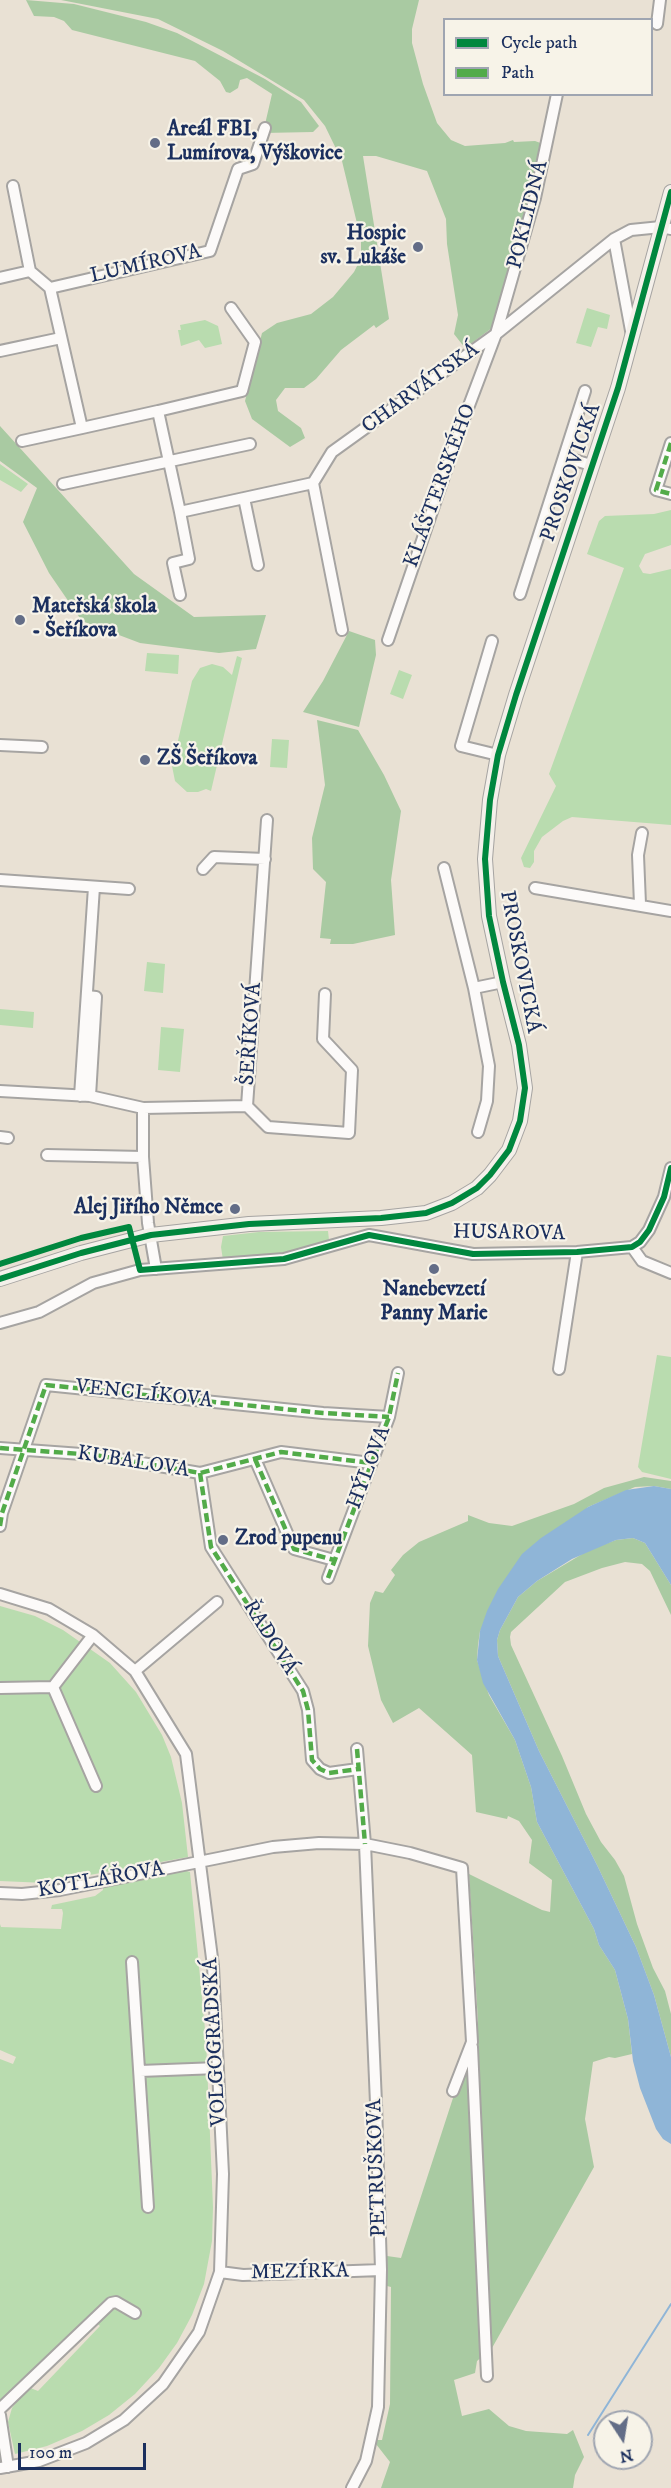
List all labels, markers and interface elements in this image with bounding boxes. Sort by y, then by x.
legend [443,18,653,96]
text: Cycle path [501,32,578,54]
text: Path [501,62,534,84]
place label: Areál FBI, Lumírova, Výškovice [167,118,343,168]
marker: Areál FBI, Lumírova, Výškovice [148,136,162,150]
street label: POKLIDNÁ [503,158,555,272]
place label: Hospic sv. Lukáše [321,222,406,272]
street label: LUMÍROVA [88,240,204,290]
marker: Hospic sv. Lukáše [411,240,425,254]
street label: CHARVÁTSKÁ [357,338,485,440]
street label: KLÁŠTERSKÉHO [400,401,482,571]
street label: PROSKOVICKÁ [537,401,607,545]
place label: Mateřská škola - Šeříkova [32,595,157,645]
marker: Mateřská škola - Šeříkova [13,613,27,627]
place label: ZŠ Šeříkova [157,747,258,773]
marker: ZŠ Šeříkova [138,753,152,767]
street label: PROSKOVICKÁ [493,889,545,1035]
street label: ŠEŘÍKOVÁ [236,982,268,1086]
place label: Alej Jiřího Němce [74,1196,223,1222]
marker: Alej Jiřího Němce [228,1202,242,1216]
street label: HUSAROVA [453,1220,565,1248]
marker: Nanebevzetí Panny Marie [427,1262,441,1276]
place label: Nanebevzetí Panny Marie [380,1278,488,1328]
street label: VENCLÍKOVA [74,1375,214,1415]
street label: HÝLOVA [343,1423,397,1513]
street label: KUBALOVA [75,1442,191,1484]
place label: Zrod pupenu [235,1527,342,1553]
marker: Zrod pupenu [216,1533,230,1547]
street label: ŘADOVÁ [236,1596,302,1680]
street label: KOTLÁŘOVA [36,1857,166,1905]
street label: VOLGOGRADSKÁ [199,1957,233,2127]
street label: PETRUŠKOVA [363,2098,393,2238]
street label: MEZÍRKA [251,2260,349,2286]
north arrow [593,2410,653,2470]
scale bar [21,2431,148,2469]
text: 100 m [29,2442,72,2464]
text: N [618,2445,635,2467]

